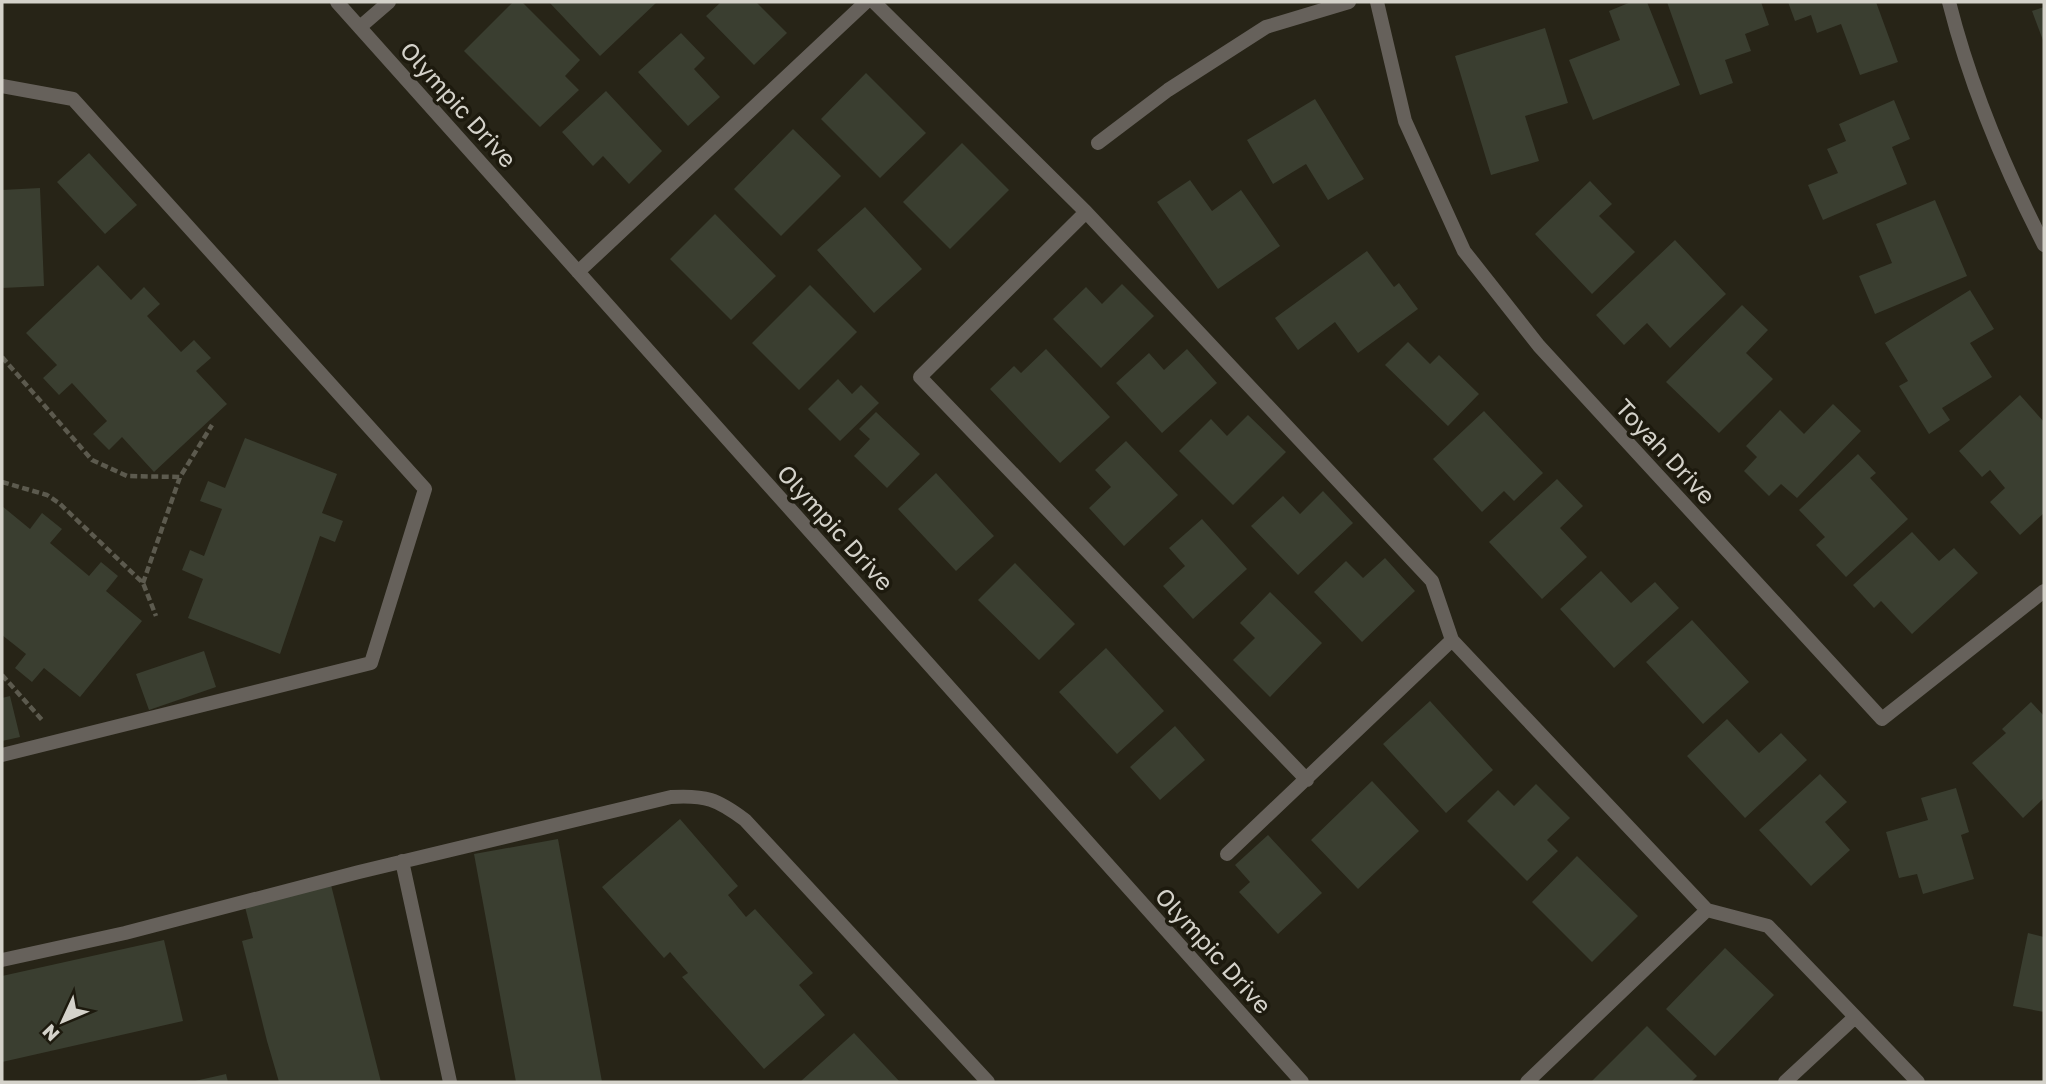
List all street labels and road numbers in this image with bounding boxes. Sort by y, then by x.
street label: Olympic Drive [395,35,523,173]
street label: Toyah Drive [1610,392,1722,510]
street label: Olympic Drive [772,458,900,596]
street label: Olympic Drive [1150,881,1278,1019]

